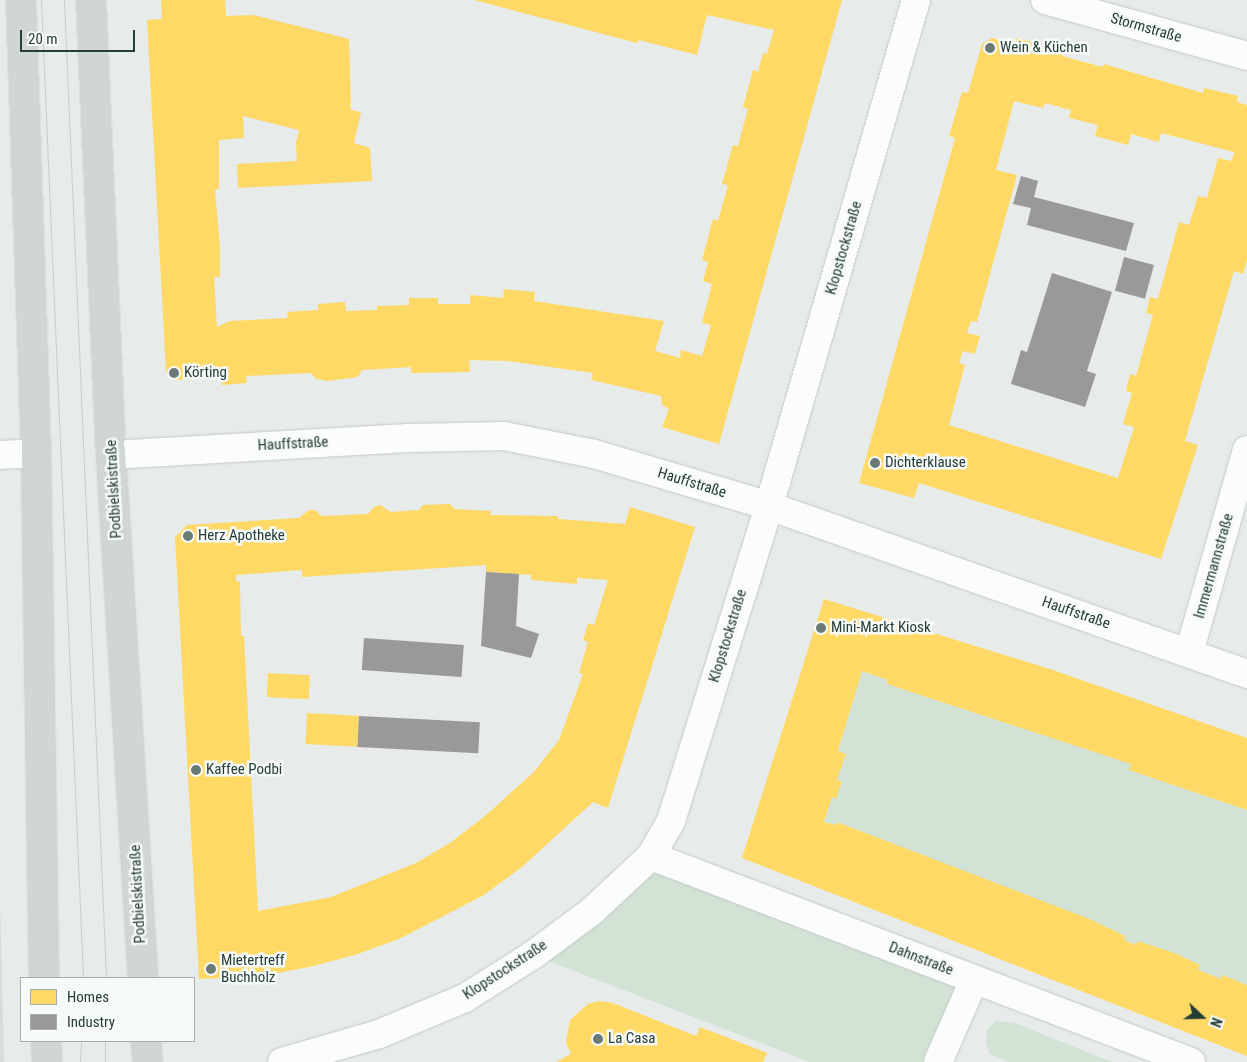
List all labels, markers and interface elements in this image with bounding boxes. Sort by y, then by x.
street label: Stormstraße [1108,9,1184,47]
scale bar [22,20,138,52]
text: 20 m [28,30,58,48]
place label: Wein & Küchen [1000,39,1088,57]
marker: Wein & Küchen [984,42,996,54]
street label: Klopstockstraße [822,199,866,297]
place label: Körting [184,364,227,382]
marker: Körting [168,367,180,379]
street label: Hauffstraße [257,433,329,455]
street label: Podbielskistraße [102,439,126,539]
place label: Dichterklause [885,454,966,472]
marker: Dichterklause [869,457,881,469]
street label: Hauffstraße [655,464,729,502]
street label: Immermannstraße [1190,511,1238,621]
place label: Herz Apotheke [198,527,285,545]
marker: Herz Apotheke [182,530,194,542]
street label: Klopstockstraße [705,587,751,685]
street label: Hauffstraße [1040,593,1112,633]
place label: Mini-Markt Kiosk [831,619,931,637]
marker: Mini-Markt Kiosk [815,622,827,634]
place label: Kaffee Podbi [206,761,282,779]
marker: Kaffee Podbi [190,764,202,776]
street label: Podbielskistraße [126,844,150,944]
street label: Klopstockstraße [460,936,550,1004]
street label: Dahnstraße [886,938,956,980]
place label: Mietertreff Buchholz [221,951,285,986]
marker: Mietertreff Buchholz [205,963,217,975]
legend [20,977,195,1042]
text: Homes [67,988,109,1006]
north arrow [1177,992,1227,1042]
text: Industry [67,1013,115,1031]
text: N [1207,1015,1225,1029]
place label: La Casa [608,1030,655,1048]
marker: La Casa [592,1033,604,1045]

